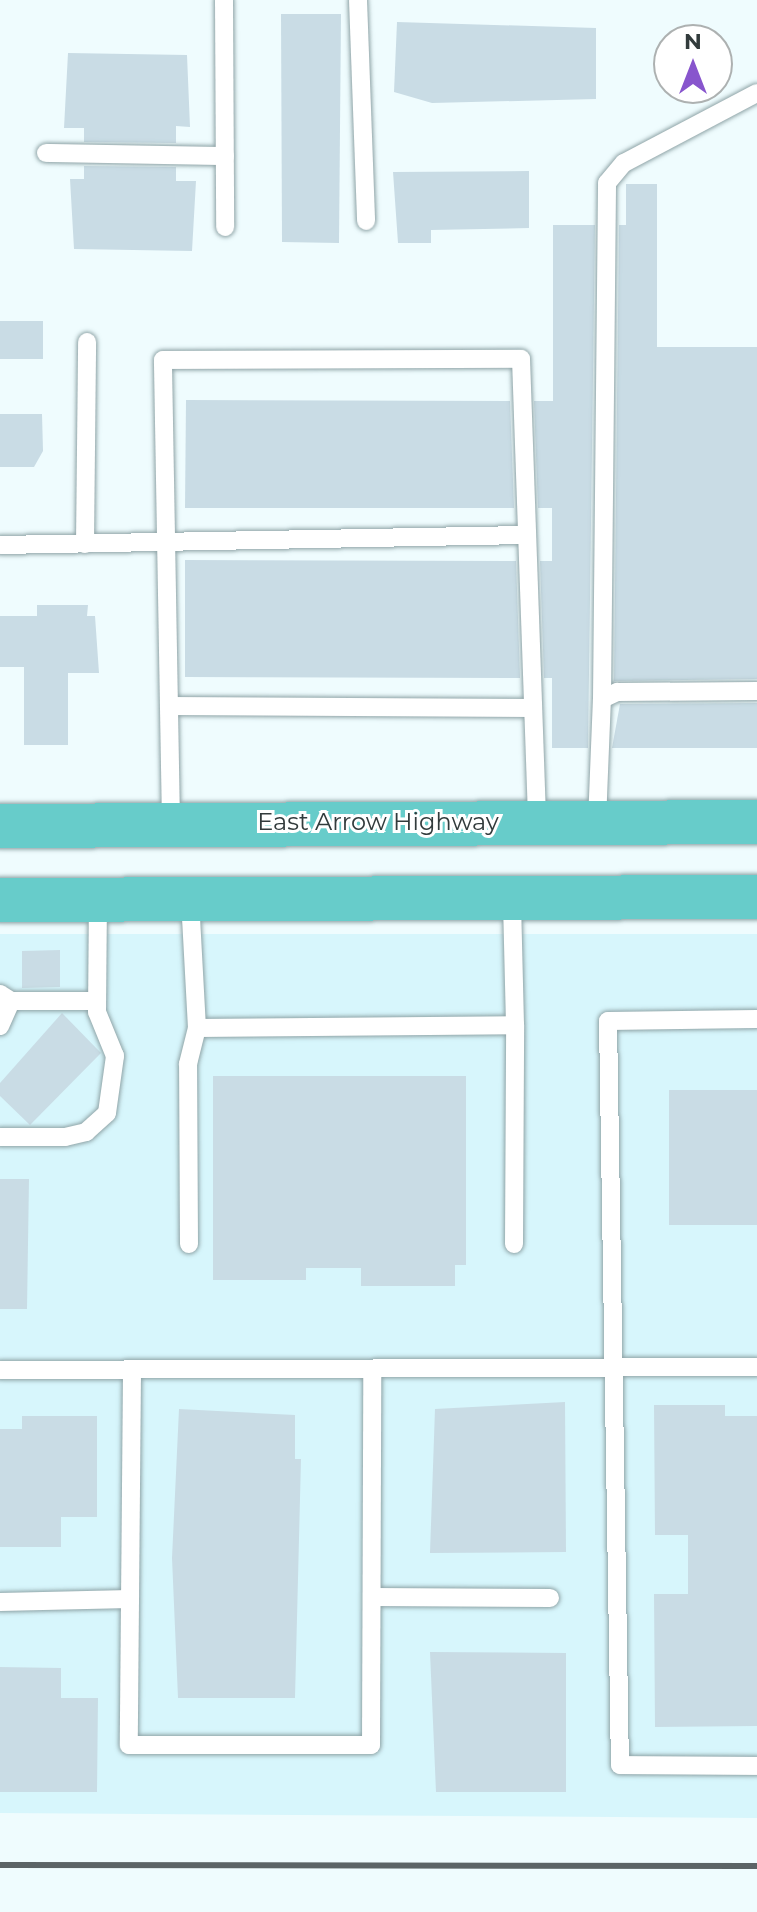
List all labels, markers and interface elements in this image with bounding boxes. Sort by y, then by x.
north arrow [653,24,733,104]
text: N [684,28,702,55]
street label: East Arrow Highway [257,808,499,836]

